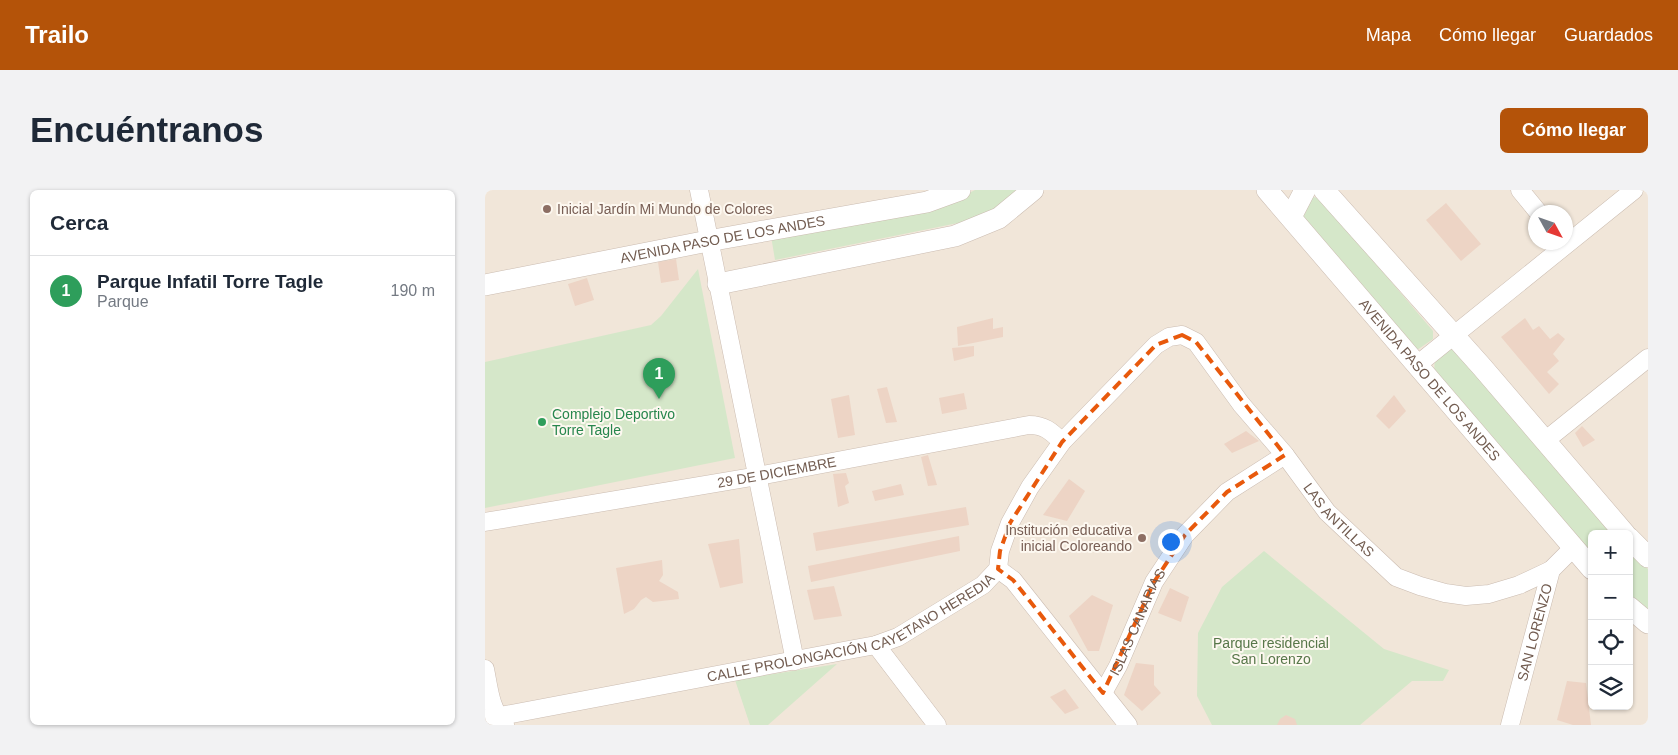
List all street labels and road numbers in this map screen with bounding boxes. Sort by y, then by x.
street label: AVENIDA PASO DE LOS ANDES [619,212,826,266]
street label: AVENIDA PASO DE LOS ANDES [1356,296,1504,464]
street label: 29 DE DICIEMBRE [716,453,838,491]
street label: LAS ANTILLAS [1300,480,1377,560]
street label: ISLAS CANARIAS [1106,566,1169,678]
street label: CALLE PROLONGACIÓN CAYETANO HEREDIA [706,570,998,685]
street label: SAN LORENZO [1514,581,1555,683]

